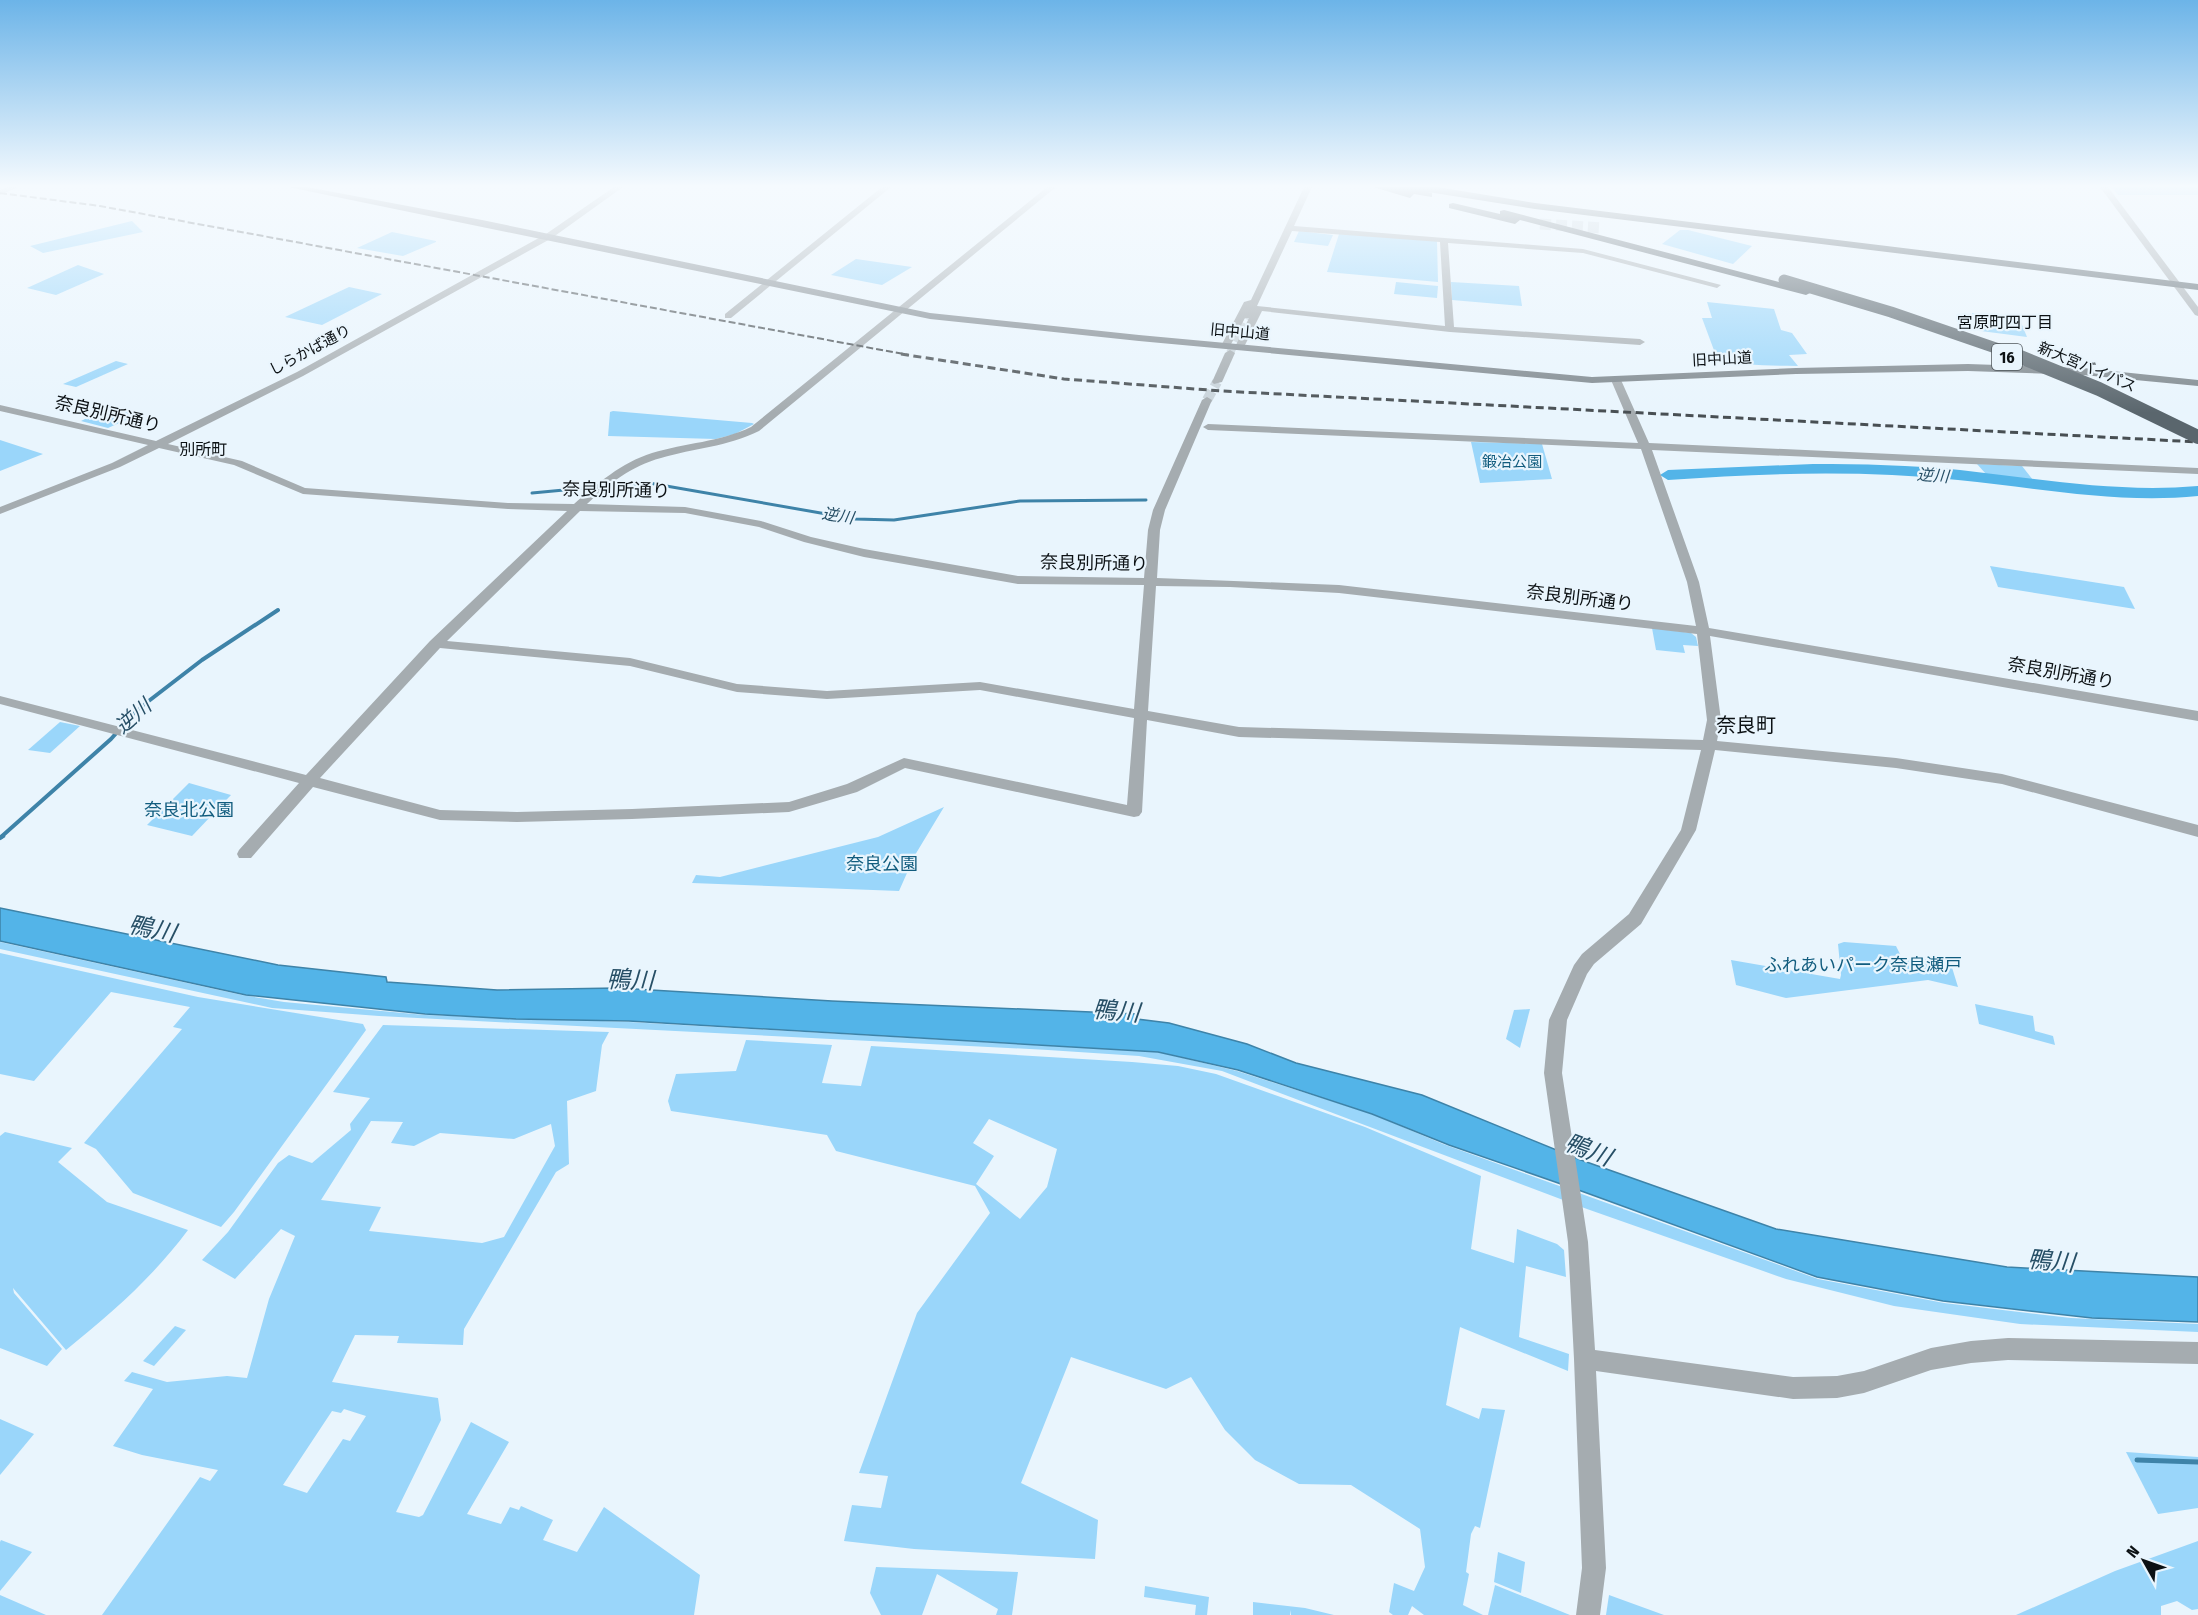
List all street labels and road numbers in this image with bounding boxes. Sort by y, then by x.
street label: 旧中山道 [1209,320,1271,344]
street label: しらかば通り [266,321,354,379]
street label: 新大宮バイパス [2035,338,2139,396]
road number: 16 [1992,344,2022,370]
street label: 旧中山道 [1692,348,1752,370]
street label: 奈良別所通り [53,391,163,437]
street label: 奈良別所通り [562,478,670,502]
street label: 奈良別所通り [1040,551,1148,575]
street label: 奈良別所通り [1525,581,1635,615]
street label: 奈良別所通り [2006,653,2116,693]

